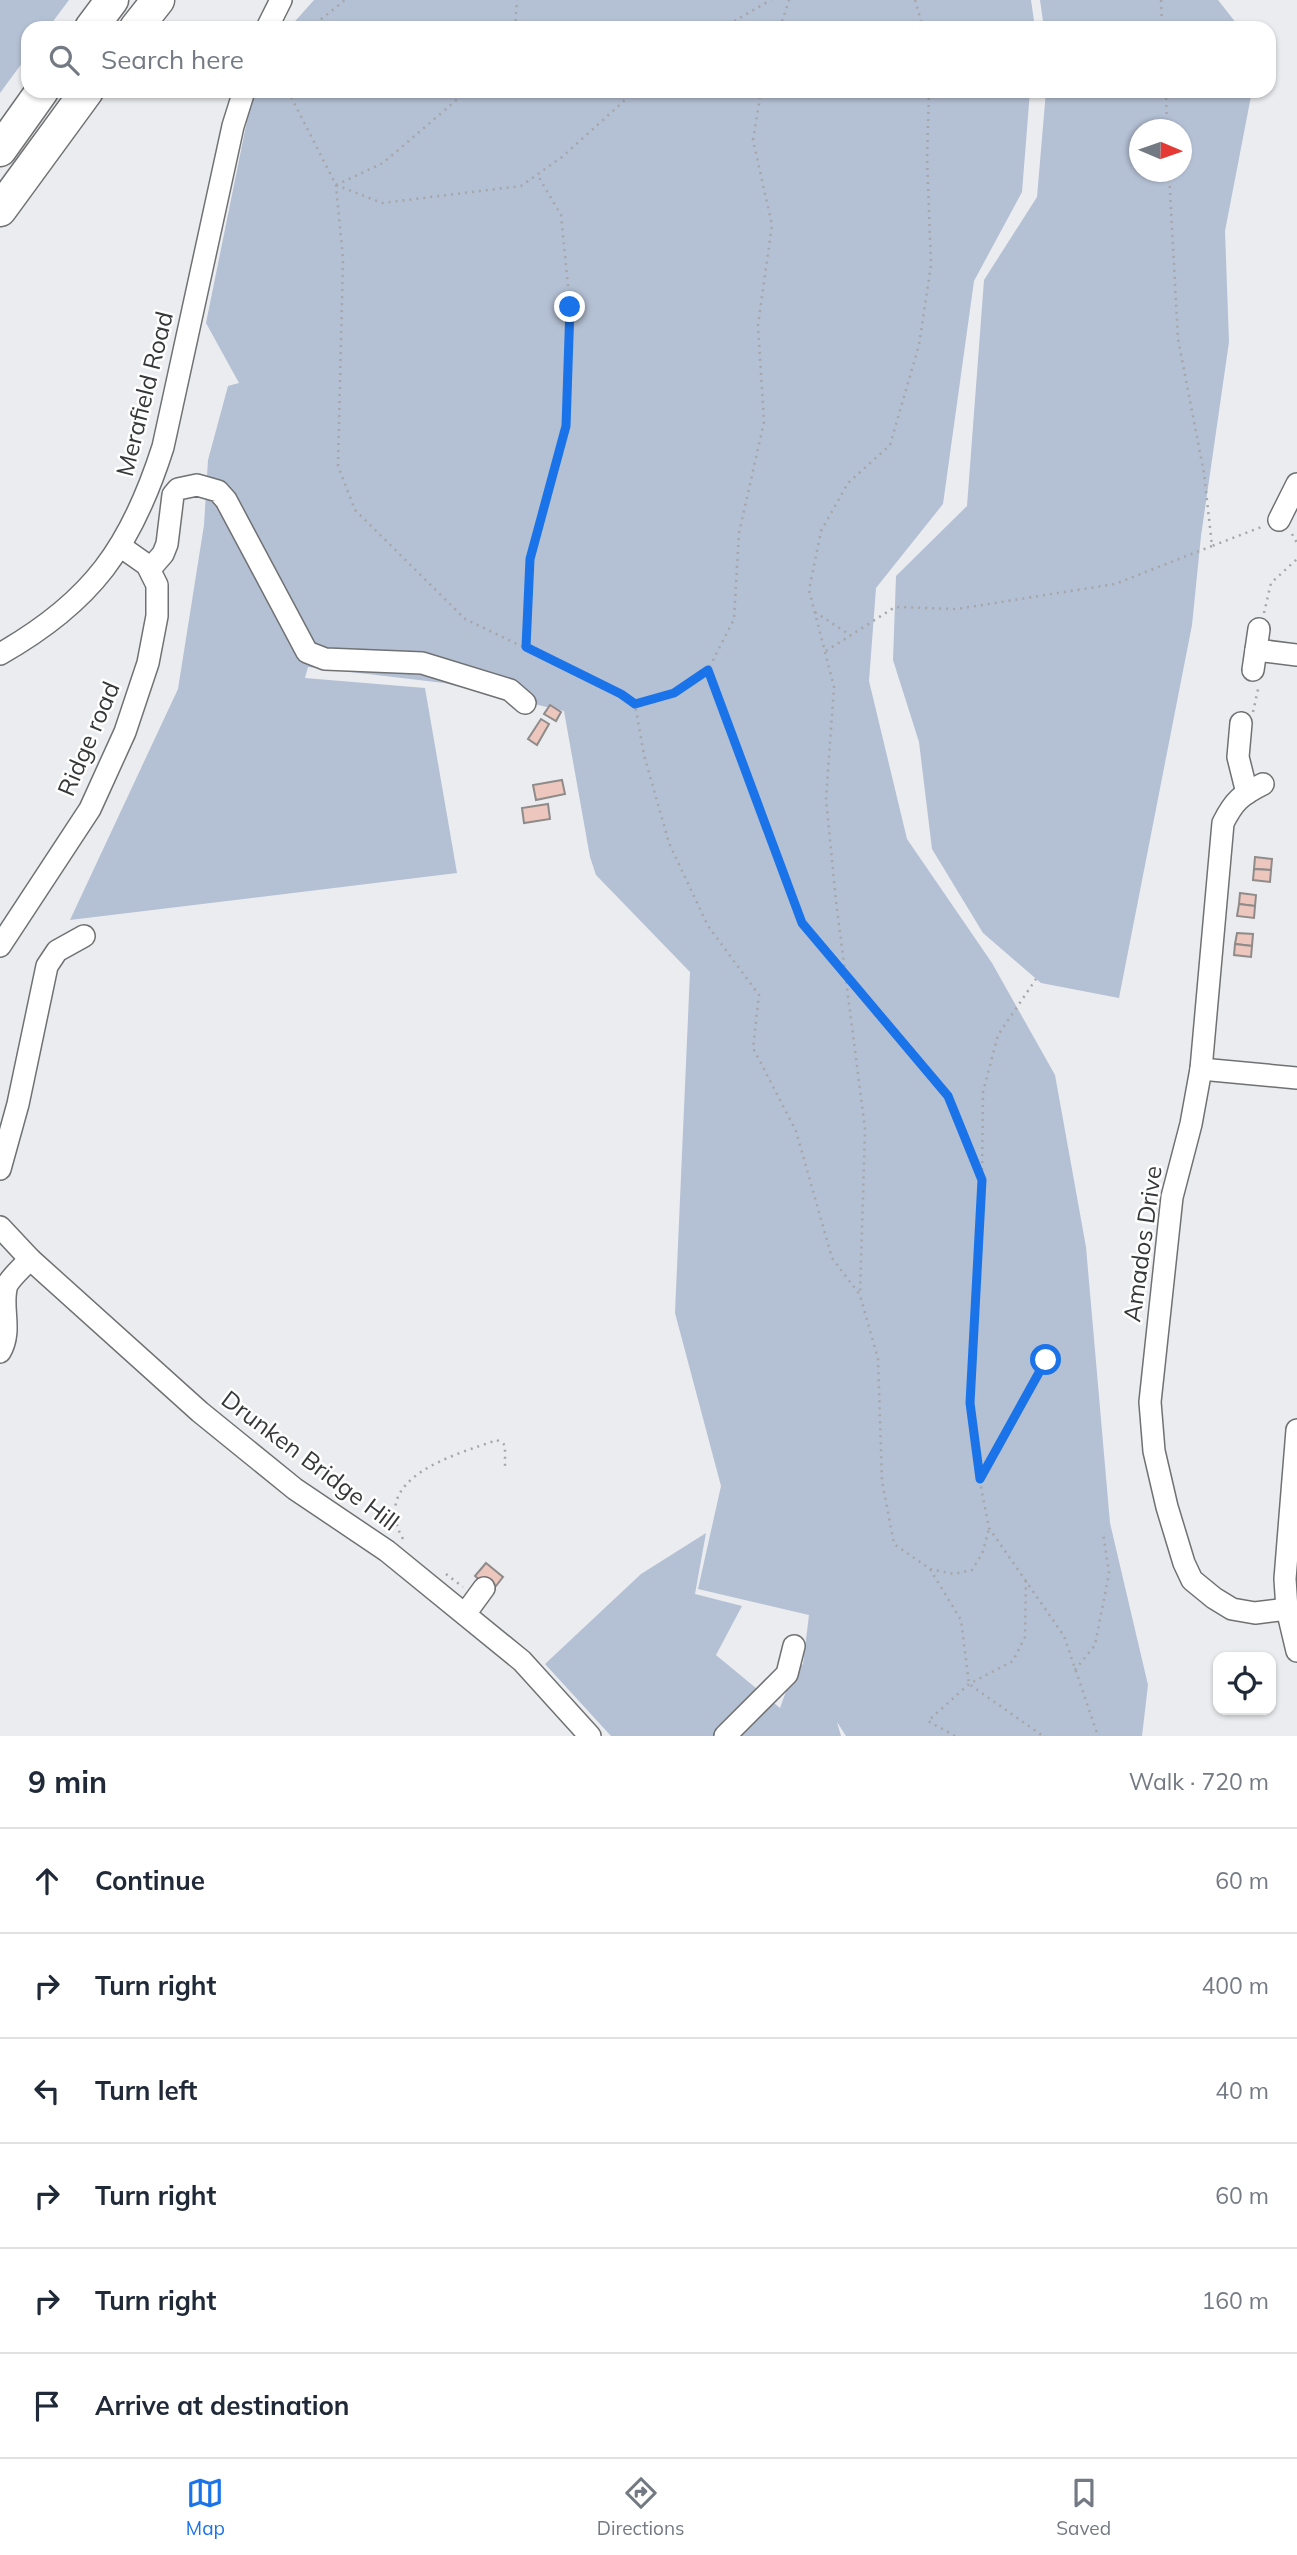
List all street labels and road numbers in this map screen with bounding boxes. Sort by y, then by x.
street label: Merafield Road [109,308,179,479]
street label: Ridge road [51,677,126,800]
street label: Amados Drive [1116,1164,1168,1324]
street label: Drunken Bridge Hill [216,1384,405,1537]

